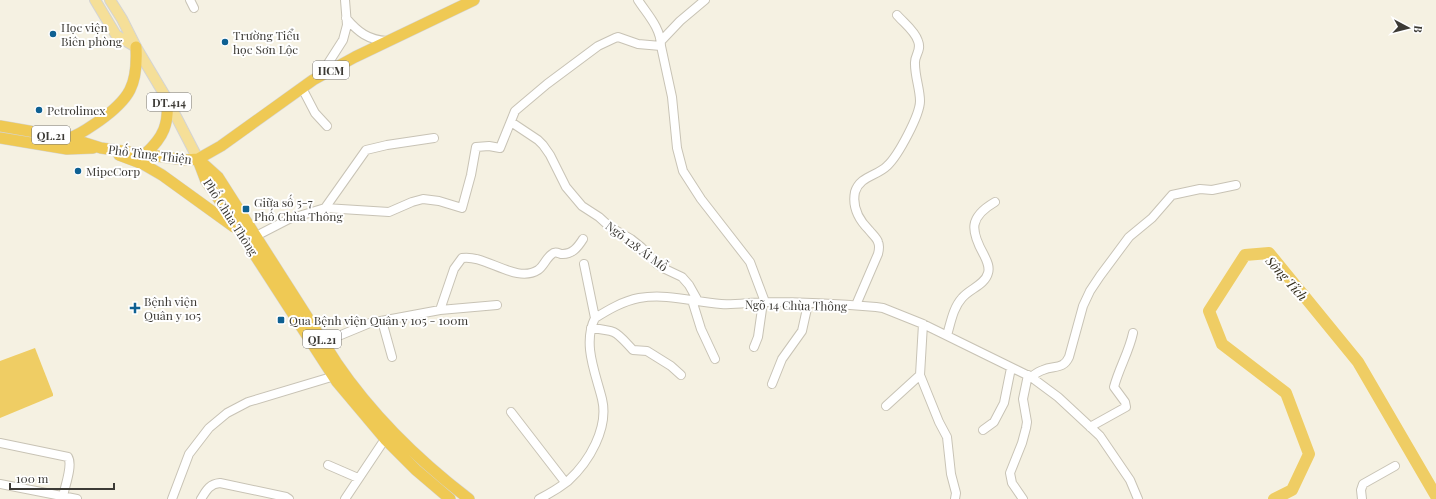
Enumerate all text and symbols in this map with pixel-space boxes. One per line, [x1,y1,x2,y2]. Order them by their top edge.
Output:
north arrow [1388,8,1428,48]
place label: Học viện Biên phòng [61,19,123,49]
text: B [1410,25,1426,34]
place label: Trường Tiểu học Sơn Lộc [233,27,299,57]
marker: Học viện Biên phòng [48,29,58,39]
marker: Trường Tiểu học Sơn Lộc [220,37,230,47]
road number: HCM [313,61,349,79]
road number: ĐT.414 [147,93,191,111]
place label: Petrolimex [47,102,106,118]
marker: Petrolimex [34,105,44,115]
road number: QL.21 [32,126,70,144]
street label: Phố Tùng Thiện [107,141,193,167]
place label: MipeCorp [86,163,140,179]
marker: MipeCorp [73,166,83,176]
street label: Phố Chùa Thông [200,175,262,259]
place label: Giữa số 5-7 Phố Chùa Thông [254,194,343,224]
marker: Giữa số 5-7 Phố Chùa Thông [241,204,251,214]
street label: Ngõ 128 Ái Mỗ [603,217,672,275]
water label: Sông Tích [1262,251,1312,304]
place label: Bệnh viện Quân y 105 [144,293,201,323]
street label: Ngõ 14 Chùa Thông [745,296,848,314]
marker: Bệnh viện Quân y 105 [129,302,141,314]
place label: Qua Bệnh viện Quân y 105 - 100m [289,312,468,328]
marker: Qua Bệnh viện Quân y 105 - 100m [276,315,286,325]
road number: QL.21 [303,330,341,348]
scale bar [10,465,114,491]
text: 100 m [16,470,49,486]

